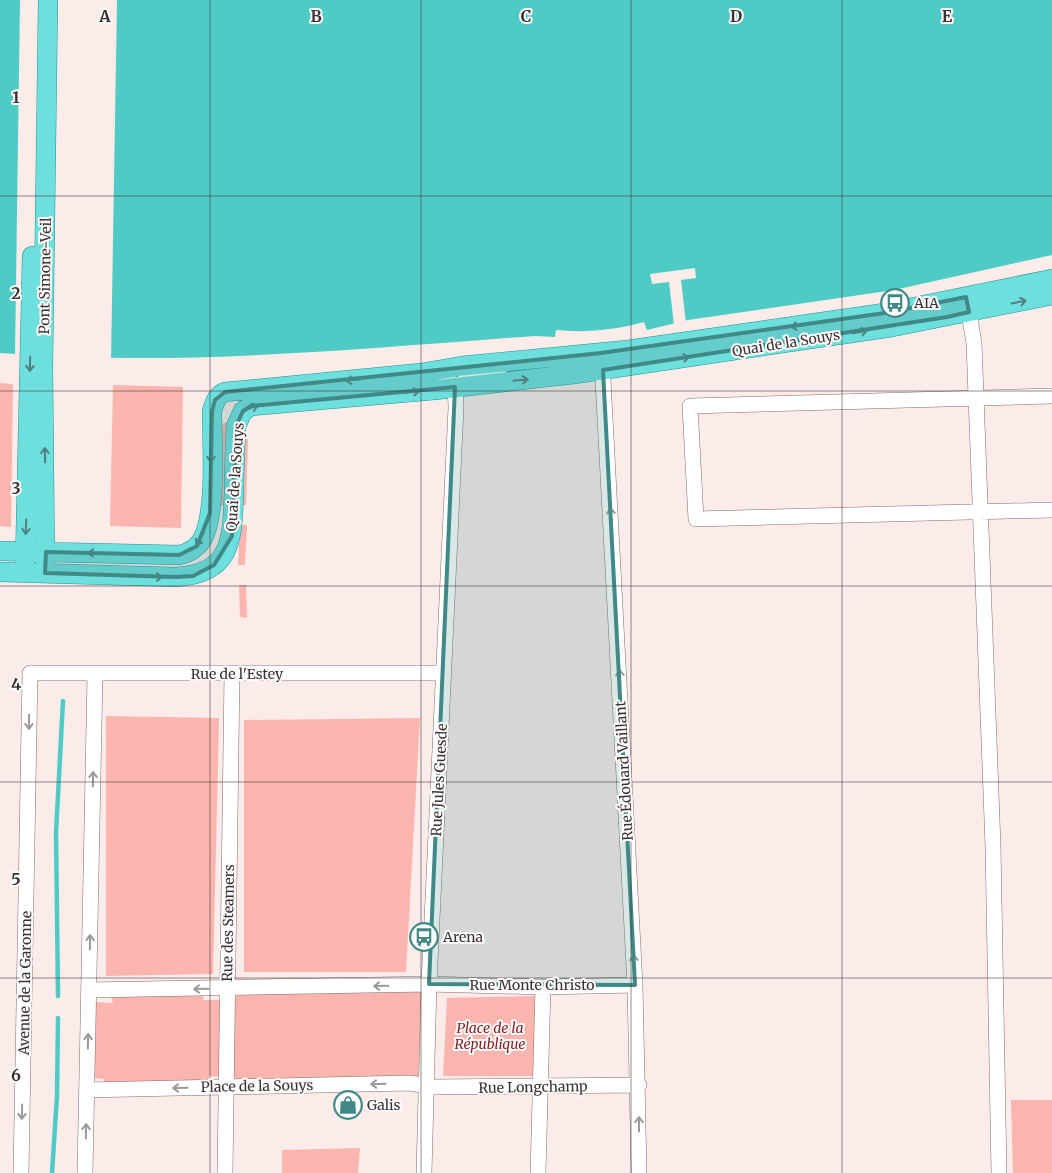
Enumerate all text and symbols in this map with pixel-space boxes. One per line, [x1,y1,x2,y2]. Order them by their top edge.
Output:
text: A [98,6,111,26]
text: B [310,6,322,26]
text: C [521,6,531,26]
text: D [730,6,742,26]
text: E [942,6,953,26]
text: 1 [12,87,20,107]
street label: Pont Simone-Veil [35,217,55,335]
text: 2 [11,283,21,303]
bus stop icon: AIA [880,288,910,318]
place label: AIA [913,294,939,312]
one-way arrow [1011,297,1027,306]
one-way arrow [790,321,806,331]
street label: Quai de la Souys [731,326,841,360]
one-way arrow [851,326,867,336]
one-way arrow [673,353,689,363]
one-way arrow [25,355,35,371]
one-way arrow [346,375,362,384]
one-way arrow [512,375,528,385]
one-way arrow [404,387,420,397]
one-way arrow [243,403,258,412]
street label: Quai de la Souys [222,422,248,532]
one-way arrow [40,447,50,463]
one-way arrow [207,447,216,463]
text: 3 [11,478,21,498]
one-way arrow [607,507,616,523]
one-way arrow [21,518,31,535]
one-way arrow [195,532,205,546]
one-way arrow [87,548,104,558]
one-way arrow [147,572,163,582]
street label: Rue de l'Estey [191,665,284,683]
one-way arrow [615,669,624,685]
text: 4 [11,674,21,694]
street label: Rue Édouard Vaillant [611,700,637,841]
one-way arrow [24,714,34,730]
street label: Rue Jules Guesde [427,723,451,837]
one-way arrow [88,771,98,788]
street label: Rue des Steamers [218,864,238,982]
text: 5 [11,869,21,889]
street label: Avenue de la Garonne [15,911,35,1056]
bus stop icon: Arena [409,922,439,952]
place label: Arena [442,928,483,946]
one-way arrow [85,934,95,950]
one-way arrow [630,954,639,970]
street label: Rue Monte Christo [469,976,595,994]
one-way arrow [373,981,389,991]
one-way arrow [193,984,210,994]
park label: Place de la République [454,1019,526,1053]
one-way arrow [83,1033,93,1050]
text: 6 [11,1065,21,1085]
street label: Place de la Souys [200,1076,314,1096]
street label: Rue Longchamp [478,1077,588,1097]
one-way arrow [370,1079,386,1089]
one-way arrow [172,1083,188,1093]
shop icon: Galis [333,1090,363,1120]
place label: Galis [367,1096,401,1114]
one-way arrow [17,1104,27,1120]
one-way arrow [634,1117,644,1133]
one-way arrow [81,1124,91,1140]

